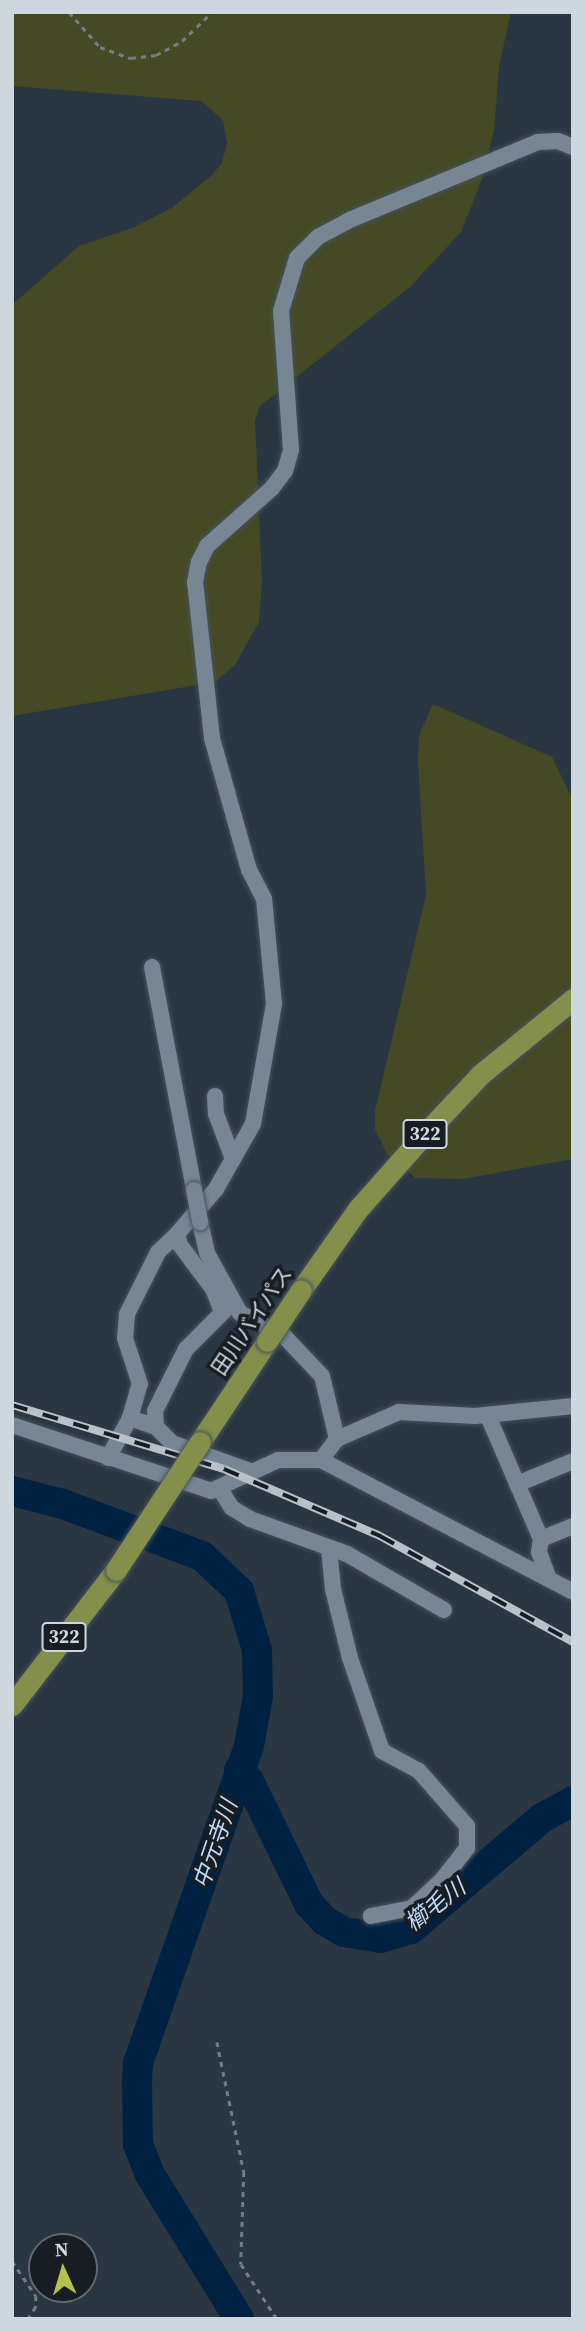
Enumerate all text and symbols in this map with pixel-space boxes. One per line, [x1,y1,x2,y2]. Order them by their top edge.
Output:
road number: 322 [402,1118,448,1150]
street label: 田川バイパス [206,1262,298,1380]
road number: 322 [41,1622,87,1652]
water label: 中元寺川 [187,1796,243,1892]
water label: 櫛毛川 [399,1873,471,1937]
north arrow [28,2233,98,2303]
text: N [54,2236,69,2262]

